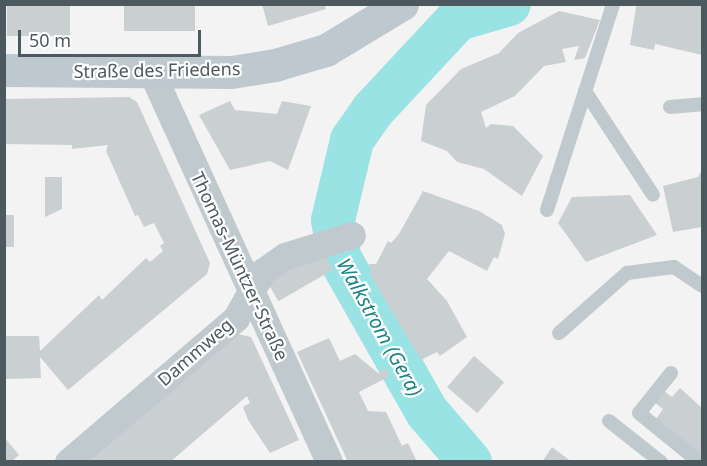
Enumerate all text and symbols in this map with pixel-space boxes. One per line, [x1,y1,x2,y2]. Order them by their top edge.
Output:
scale bar [21,18,204,56]
text: 50 m [29,28,71,52]
street label: Straße des Friedens [73,58,241,82]
street label: Thomas-Müntzer-Straße [187,168,293,364]
water label: Walkstrom (Gera) [332,254,428,400]
street label: Dammweg [153,314,237,390]

